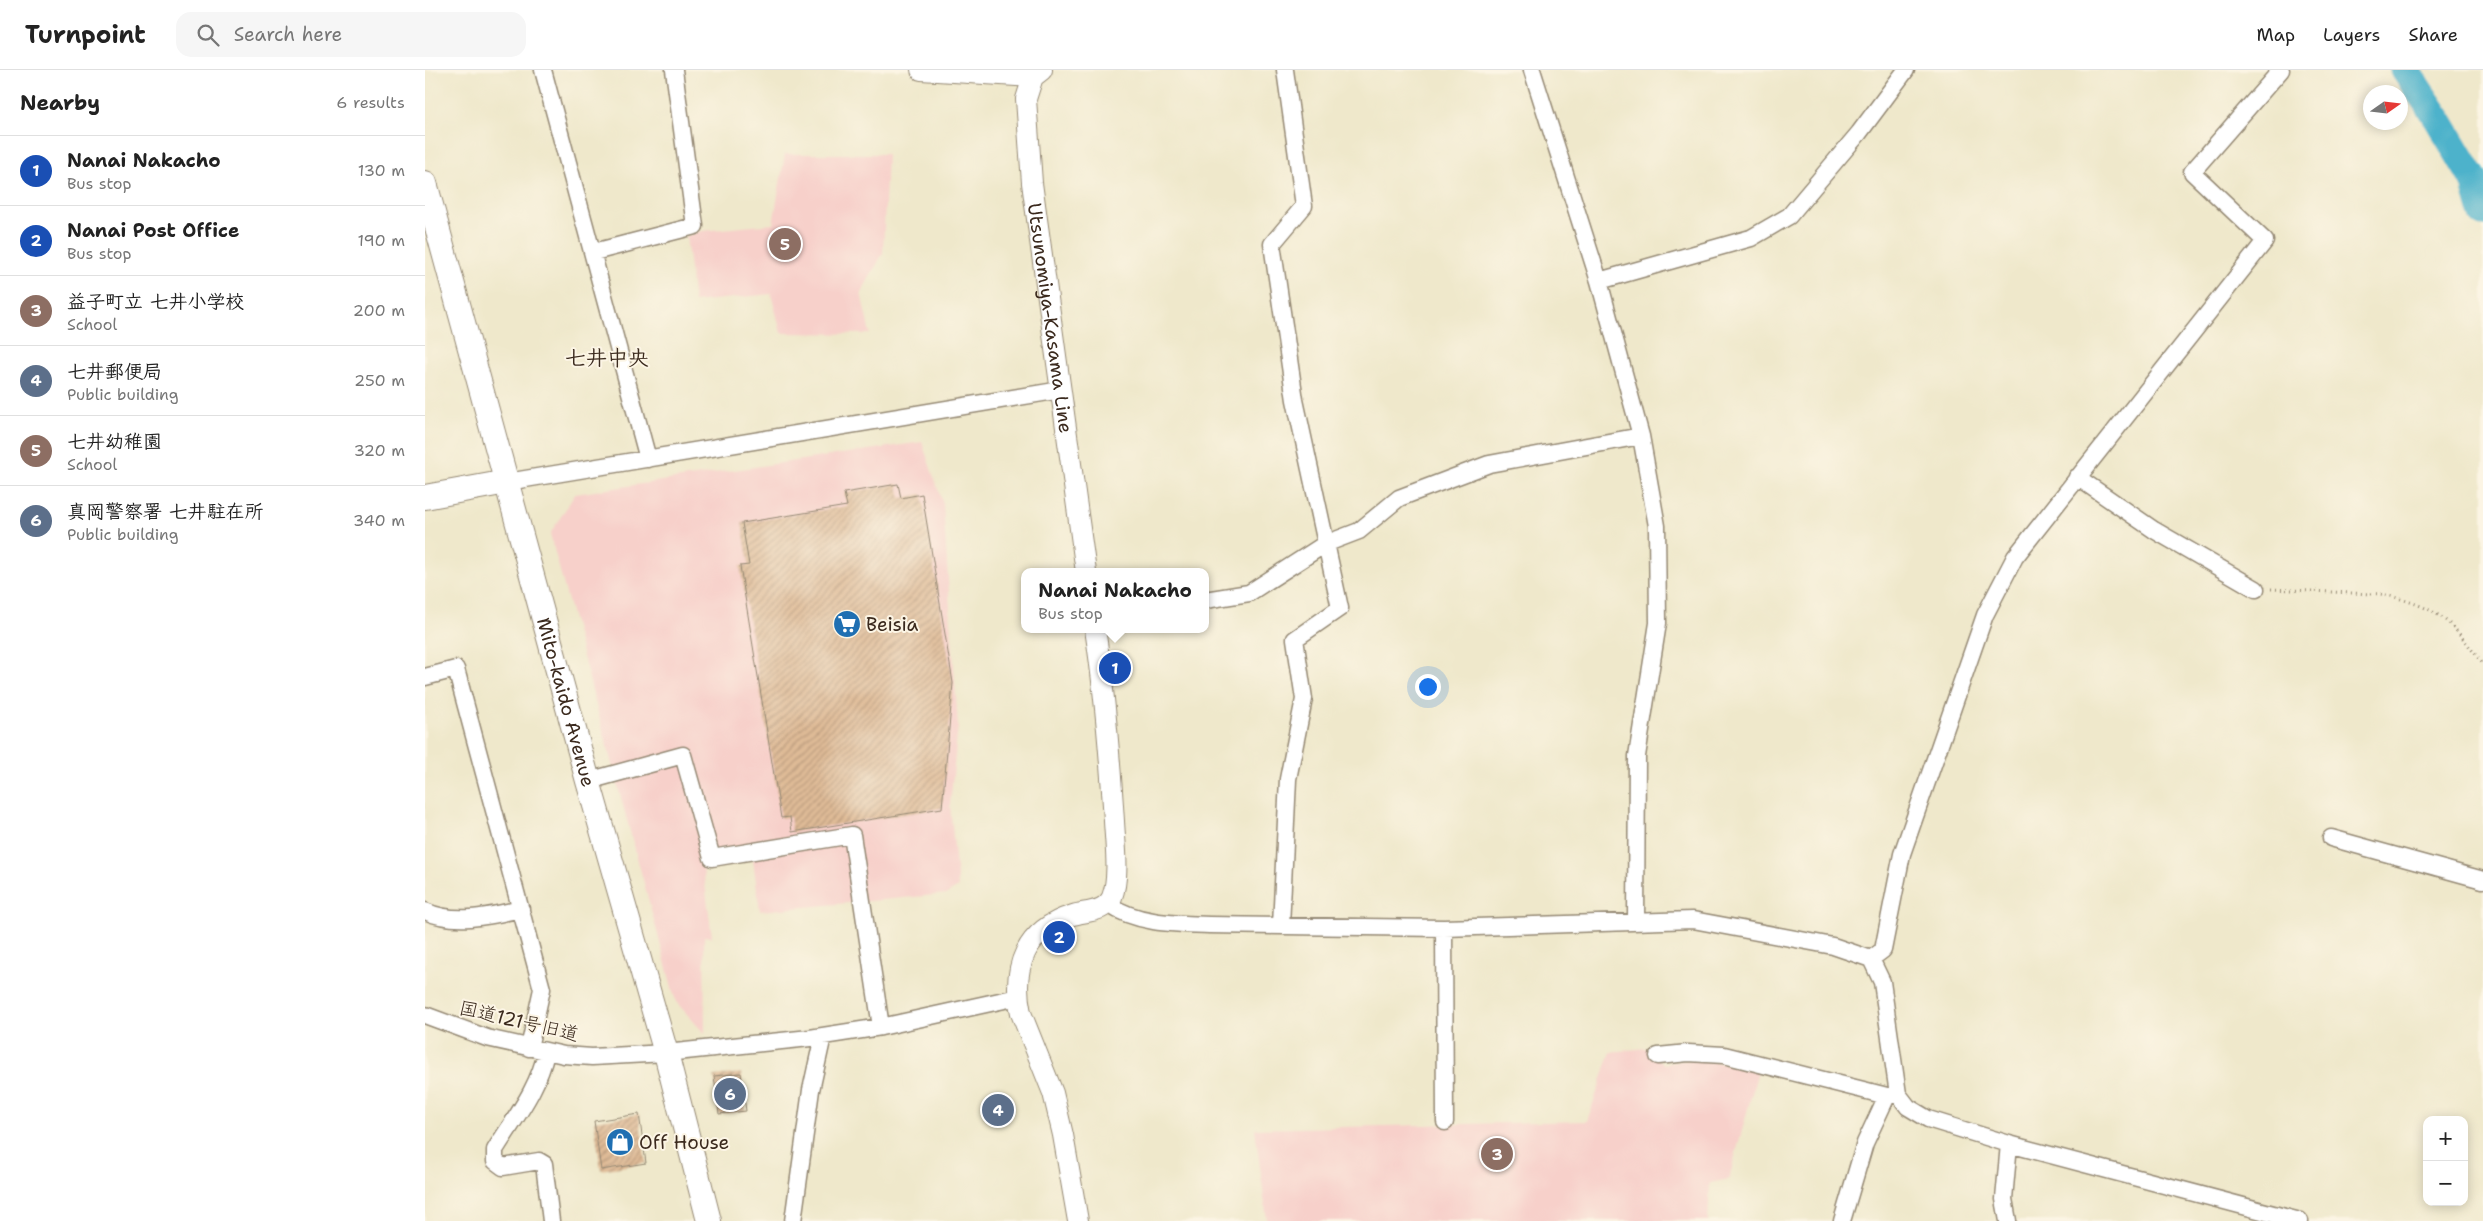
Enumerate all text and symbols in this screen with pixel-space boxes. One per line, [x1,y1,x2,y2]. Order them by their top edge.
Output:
search box [176,12,526,57]
text: Turnpoint [25,19,146,51]
icon: search [194,21,222,49]
text: Search here [234,22,342,47]
text: Map [2257,23,2295,47]
text: Layers [2323,23,2380,47]
text: Share [2408,23,2458,47]
north arrow [2363,85,2408,130]
text: Nearby [20,89,100,117]
text: 6 results [336,92,405,113]
text: Nanai Nakacho [67,148,221,173]
text: 1 [32,160,40,181]
text: 130 m [358,160,405,181]
text: Bus stop [67,173,132,194]
street label: Utsunomiya-Kasama Line [1022,201,1079,435]
text: Nanai Post Office [67,218,239,243]
pin: 5 [769,225,801,263]
text: 2 [30,230,42,251]
text: 190 m [358,230,405,251]
text: Bus stop [67,243,132,264]
text: 益子町立 七井小学校 [67,289,245,314]
text: 3 [30,300,42,321]
text: 200 m [353,300,405,321]
text: School [67,314,117,335]
district label: 七井中央 [565,344,649,372]
text: 七井郵便局 [67,359,162,384]
text: 4 [30,370,42,391]
text: 250 m [354,370,405,391]
text: Public building [67,384,179,405]
text: 七井幼稚園 [67,429,162,454]
text: 5 [31,440,41,461]
text: 320 m [354,440,405,461]
text: School [67,454,117,475]
text: 真岡警察署 七井駐在所 [67,499,264,524]
text: 6 [30,510,42,531]
text: 340 m [353,510,405,531]
text: Public building [67,524,179,545]
popup [1021,568,1209,633]
text: Nanai Nakacho [1038,578,1192,603]
text: Bus stop [1038,603,1103,624]
supermarket icon: Beisia [832,609,862,639]
place label: Beisia [866,612,919,637]
street label: Mito-kaido Avenue [531,615,602,790]
pin: 1 [1099,649,1131,687]
your location [1415,674,1441,700]
pin: 2 [1043,918,1075,956]
street label: 国道121号旧道 [457,995,581,1047]
pin: 6 [714,1075,746,1113]
pin: 4 [982,1091,1014,1129]
map controls [2423,1116,2468,1206]
button: + [2423,1116,2468,1161]
shop icon: Off House [605,1127,635,1157]
place label: Off House [639,1130,729,1155]
pin: 3 [1481,1135,1513,1173]
button: − [2423,1161,2468,1206]

